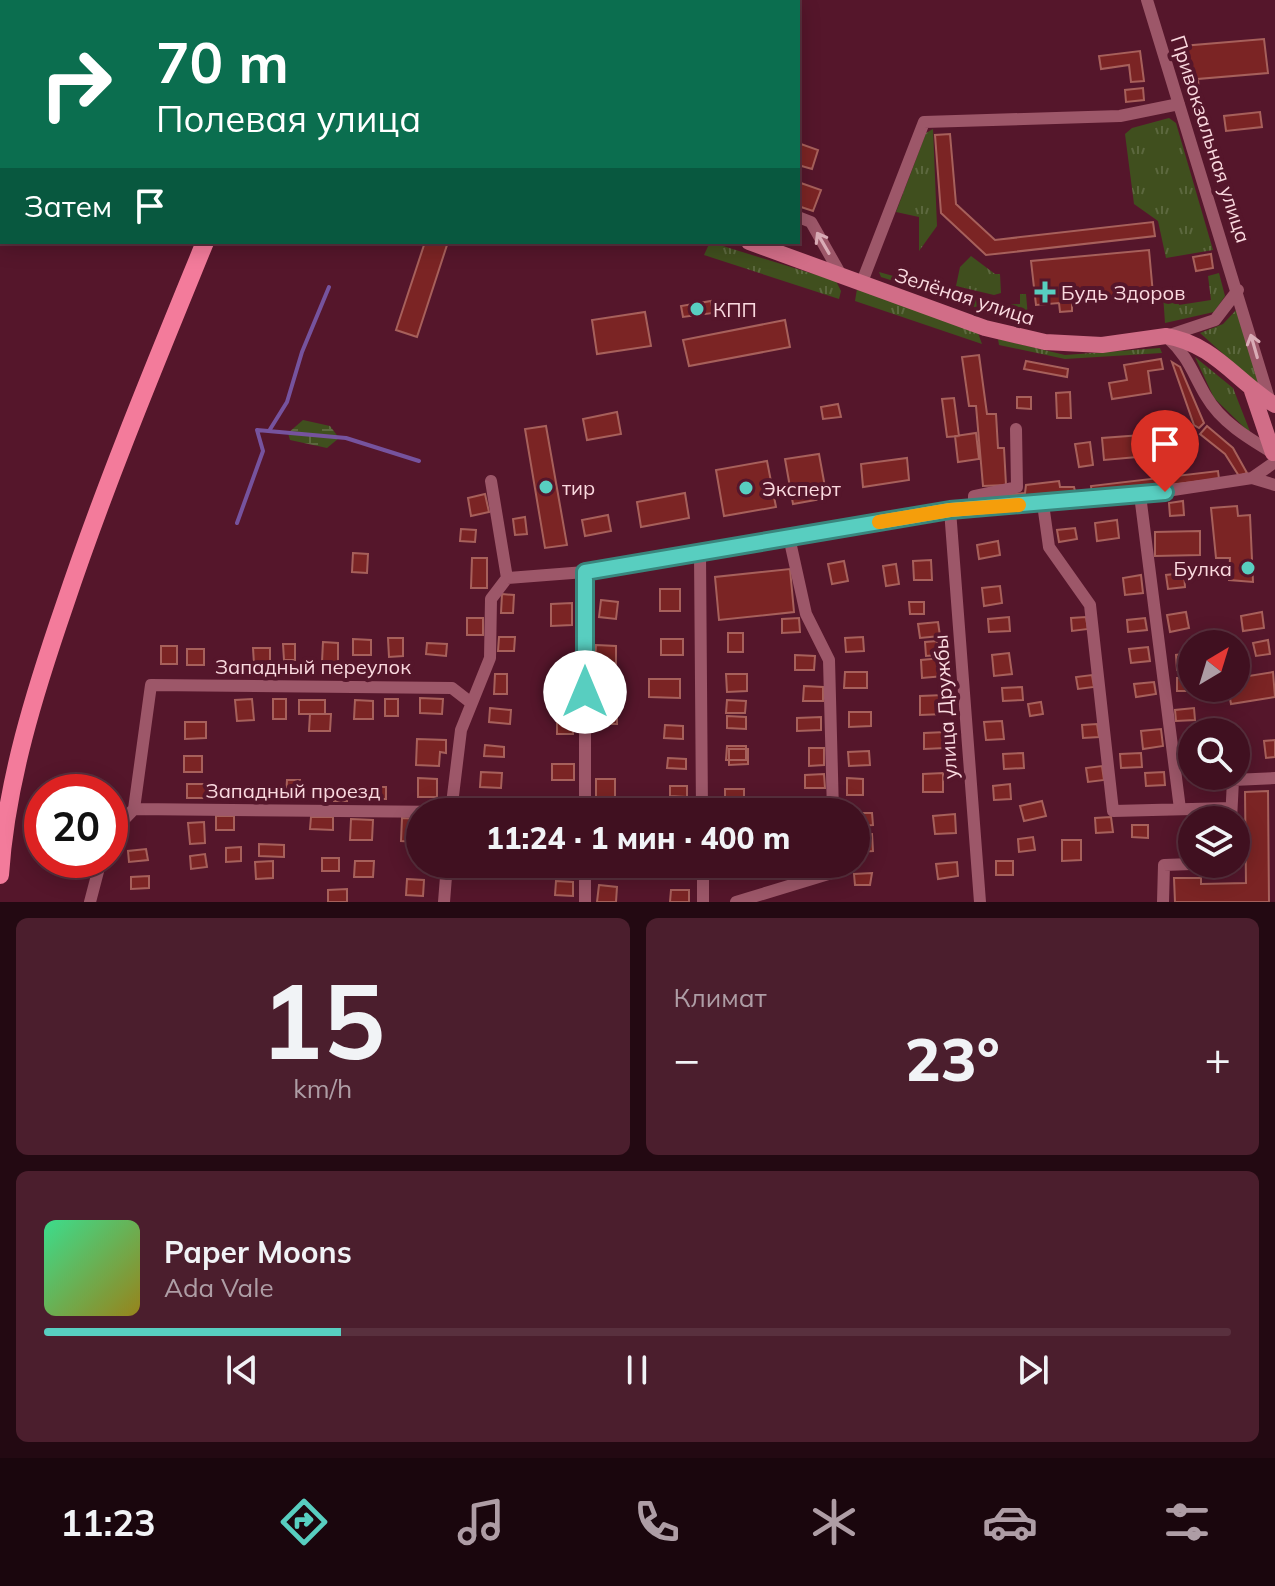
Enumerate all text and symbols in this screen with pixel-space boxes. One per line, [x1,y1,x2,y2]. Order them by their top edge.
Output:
text: 70 m [156,27,289,97]
icon: right [24,32,128,136]
street label: Привокзальная улица [1166,32,1256,246]
text: Полевая улица [156,96,421,141]
icon: arrive [128,184,172,228]
text: Затем [24,187,112,225]
one-way arrow [815,231,830,255]
street label: Зелёная улица [892,262,1038,330]
place label: Будь Здоров [1061,280,1185,305]
marker: Будь Здоров [1036,283,1054,301]
place label: КПП [713,297,757,322]
marker: КПП [688,300,706,318]
one-way arrow [1246,333,1261,359]
pin [1131,410,1199,492]
icon: arrive [1143,422,1187,466]
place label: тир [562,475,595,500]
place label: Эксперт [762,476,842,501]
marker: тир [537,478,555,496]
marker: Эксперт [737,479,755,497]
place label: Булка [1174,556,1232,581]
marker: Булка [1239,559,1257,577]
north arrow [1178,630,1250,702]
map controls [1178,630,1250,878]
street label: улица Дружбы [927,634,963,780]
position arrow [543,650,627,734]
street label: Западный переулок [215,654,411,679]
button: search [1178,718,1250,790]
speed limit sign: 20 [24,774,128,878]
street label: Западный проезд [206,778,380,803]
button: layers [1178,806,1250,878]
text: 11:24 · 1 мин · 400 m [486,819,790,857]
text: 15 [260,954,385,1085]
text: Климат [674,981,767,1014]
text: 23° [905,1021,1000,1096]
text: − [674,1031,700,1086]
text: + [1205,1031,1231,1086]
text: km/h [293,1072,352,1105]
text: Paper Moons [164,1233,352,1271]
text: Ada Vale [164,1271,274,1304]
icon: previous [220,1348,264,1392]
icon: pause [615,1348,659,1392]
icon: next [1011,1348,1055,1392]
icon: directions [276,1494,332,1550]
icon: music [453,1494,509,1550]
icon: phone [629,1494,685,1550]
icon: climate [806,1494,862,1550]
icon: car [982,1494,1038,1550]
icon: filters [1159,1494,1215,1550]
text: 11:23 [60,1500,156,1545]

